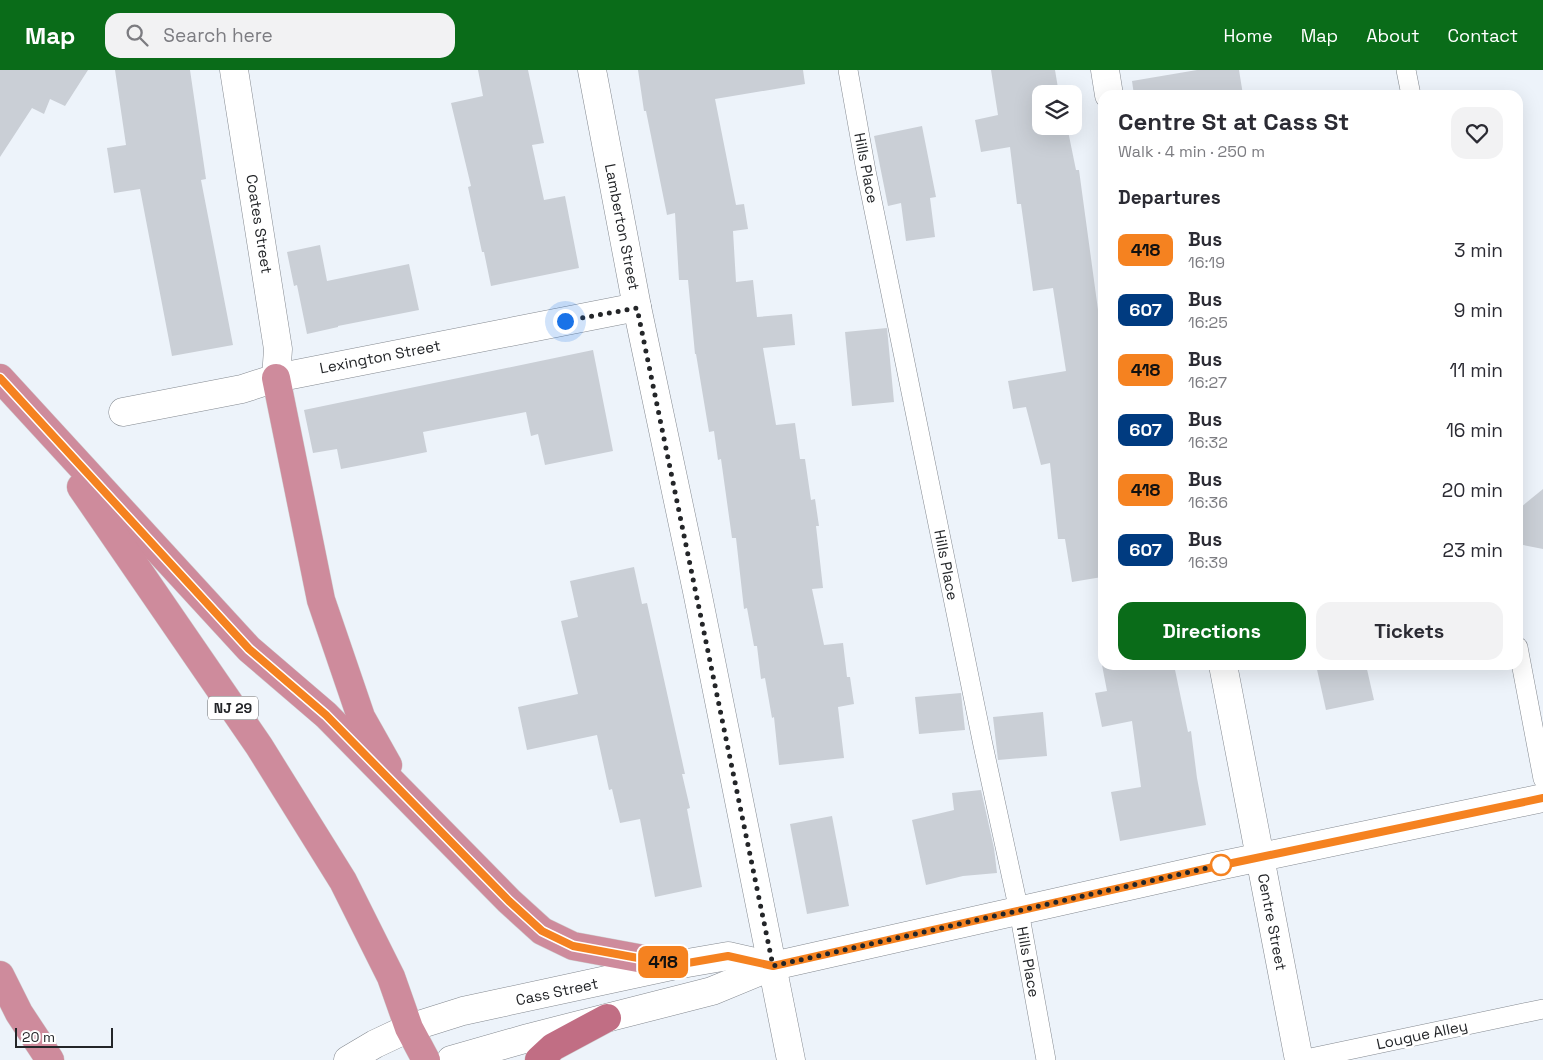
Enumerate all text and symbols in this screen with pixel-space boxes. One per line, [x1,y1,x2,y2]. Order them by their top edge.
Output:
search box [105,13,455,58]
text: Map [25,20,75,51]
icon: search [123,21,151,49]
text: Search here [163,23,273,48]
text: Home [1224,24,1273,47]
text: Map [1301,24,1338,47]
text: About [1366,24,1420,47]
text: Contact [1448,24,1518,47]
map controls [1032,85,1082,135]
button: layers [1032,85,1082,135]
text: Centre St at Cass St [1118,106,1349,137]
button: heart [1451,107,1503,159]
street label: Hills Place [850,131,883,205]
text: Walk · 4 min · 250 m [1118,141,1265,162]
street label: Lamberton Street [601,162,644,292]
street label: Coates Street [242,173,277,275]
text: Departures [1118,185,1221,210]
text: Bus [1188,227,1222,252]
text: 418 [1131,238,1160,261]
text: 3 min [1454,238,1503,263]
text: 16:19 [1188,252,1225,273]
text: Bus [1188,287,1222,312]
text: 607 [1129,298,1162,321]
text: 9 min [1454,298,1503,323]
your location [553,309,578,334]
text: 16:25 [1188,312,1228,333]
street label: Lexington Street [318,335,442,378]
text: Bus [1188,347,1222,372]
text: 418 [1131,358,1160,381]
text: 11 min [1450,358,1503,383]
text: 16:27 [1188,372,1227,393]
text: Bus [1188,407,1222,432]
text: 607 [1129,418,1162,441]
text: 16 min [1446,418,1503,443]
text: 16:32 [1188,432,1228,453]
text: Bus [1188,467,1222,492]
text: 418 [1131,478,1160,501]
text: 20 min [1442,478,1503,503]
text: 16:36 [1188,492,1228,513]
text: Bus [1188,527,1222,552]
street label: Hills Place [930,528,963,602]
text: 607 [1129,538,1162,561]
text: 23 min [1443,538,1503,563]
text: 16:39 [1188,552,1228,573]
button: Directions [1118,602,1306,660]
button: Tickets [1316,602,1503,660]
road number: NJ 29 [208,696,258,720]
unlabelled marker [1210,854,1232,876]
street label: Centre Street [1254,872,1291,972]
street label: Hills Place [1013,925,1044,999]
line badge: 418 [634,946,692,978]
text: 418 [648,950,678,973]
street label: Cass Street [514,973,600,1010]
street label: Lougue Alley [1375,1016,1469,1053]
scale bar [15,1025,112,1048]
text: 20 m [22,1028,55,1046]

